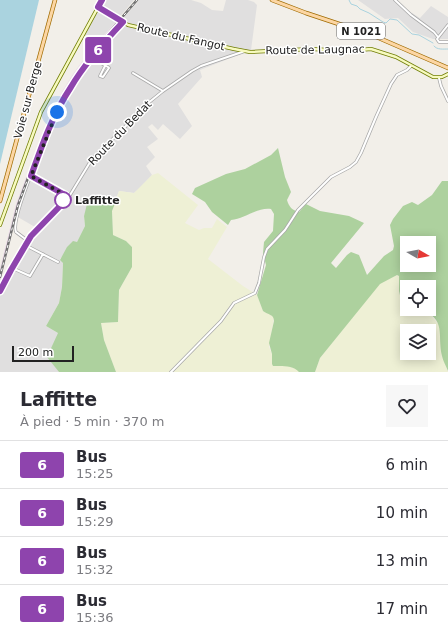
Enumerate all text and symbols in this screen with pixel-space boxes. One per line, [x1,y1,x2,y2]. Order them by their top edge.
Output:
street label: Route du Fangot [136,21,227,54]
road number: N 1021 [337,23,385,39]
line badge: 6 [85,37,111,63]
text: 6 [93,42,103,58]
street label: Route de Laugnac [265,43,365,57]
street label: Voie sur Berge [11,60,45,140]
street label: Route du Bedat [86,97,155,168]
your location [47,102,67,122]
marker: Laffitte [54,191,72,209]
place label: Laffitte [75,194,120,207]
north arrow [400,236,436,272]
map controls [400,236,436,360]
button: locate [400,280,436,316]
button: layers [400,324,436,360]
scale bar [12,344,74,363]
text: 200 m [18,346,53,359]
button: heart [386,385,428,427]
text: Laffitte [20,388,97,410]
text: À pied · 5 min · 370 m [20,414,164,429]
text: Bus [76,448,107,466]
text: 6 min [385,456,428,474]
text: 6 [37,457,47,473]
text: 15:25 [76,466,113,481]
text: Bus [76,496,107,514]
text: 10 min [376,504,428,522]
text: 6 [37,505,47,521]
text: 15:29 [76,514,113,529]
text: Bus [76,544,107,562]
text: 13 min [376,552,428,570]
text: 6 [37,553,47,569]
text: 15:32 [76,562,113,577]
text: Bus [76,592,107,610]
text: 17 min [376,600,428,618]
text: 6 [37,601,47,617]
text: 15:36 [76,610,113,625]

